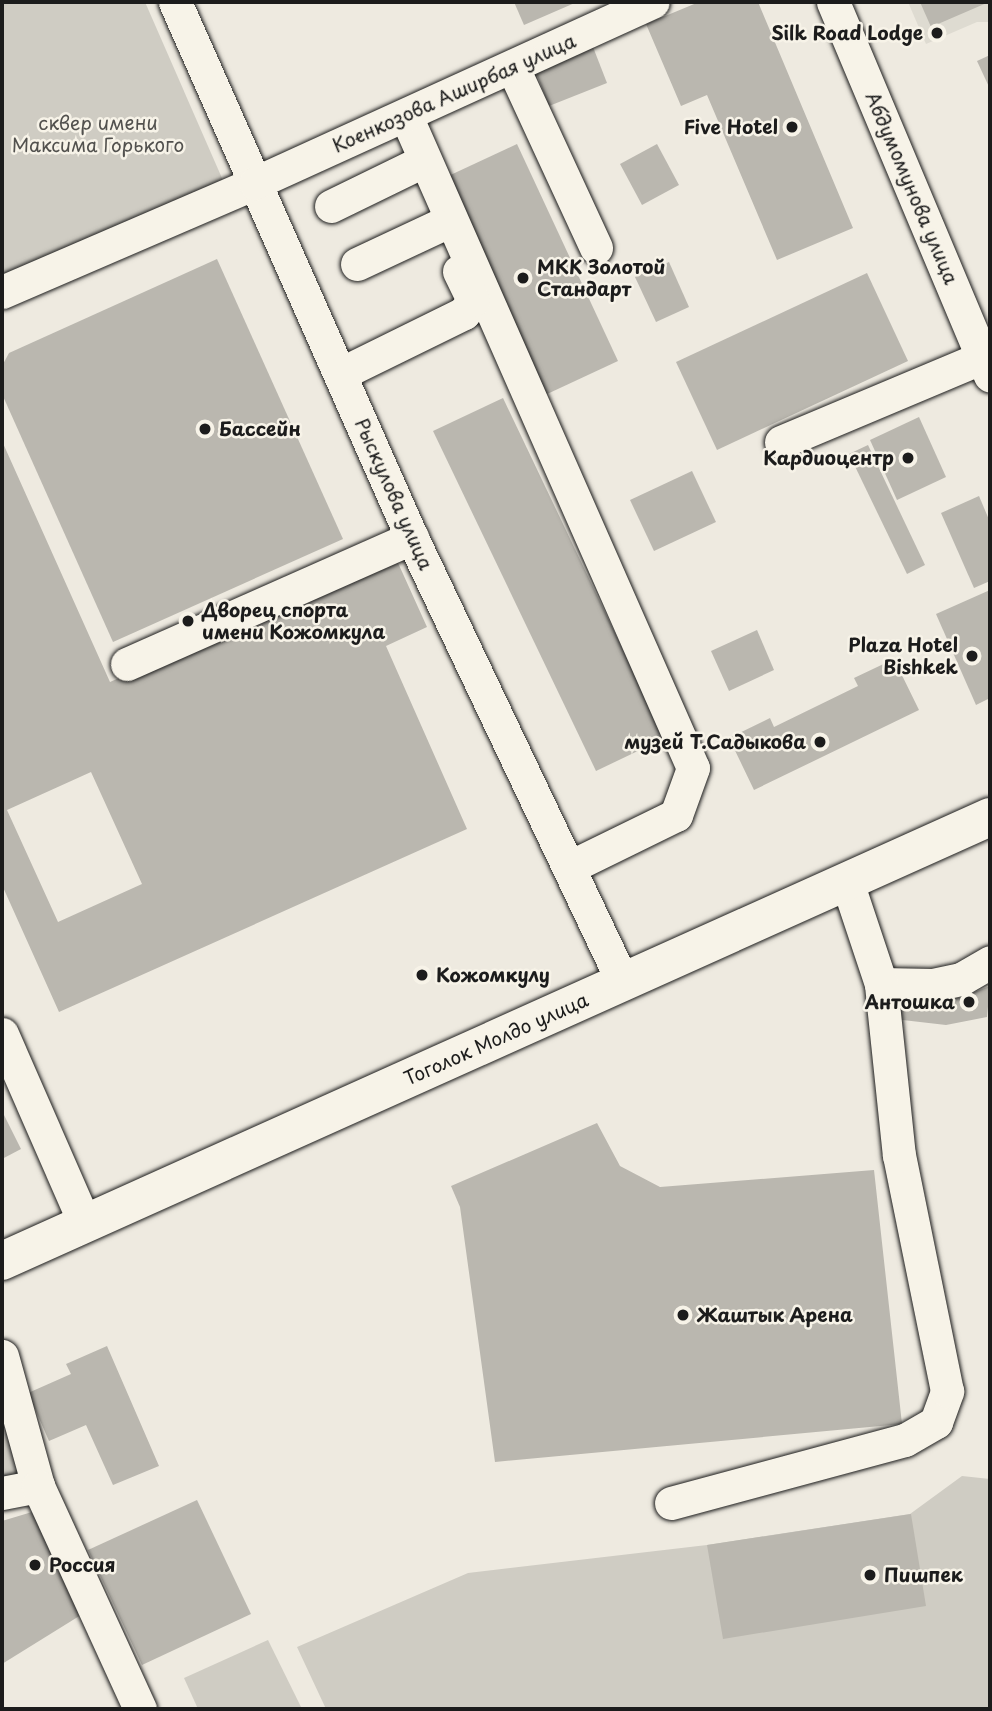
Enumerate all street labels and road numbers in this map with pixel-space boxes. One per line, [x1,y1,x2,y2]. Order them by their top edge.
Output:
street label: Коенкозова Аширбая улица [328,29,580,157]
street label: Абдумомунова улица [861,88,963,288]
street label: Рыскулова улица [350,414,438,574]
street label: Тоголок Молдо улица [400,988,592,1090]

